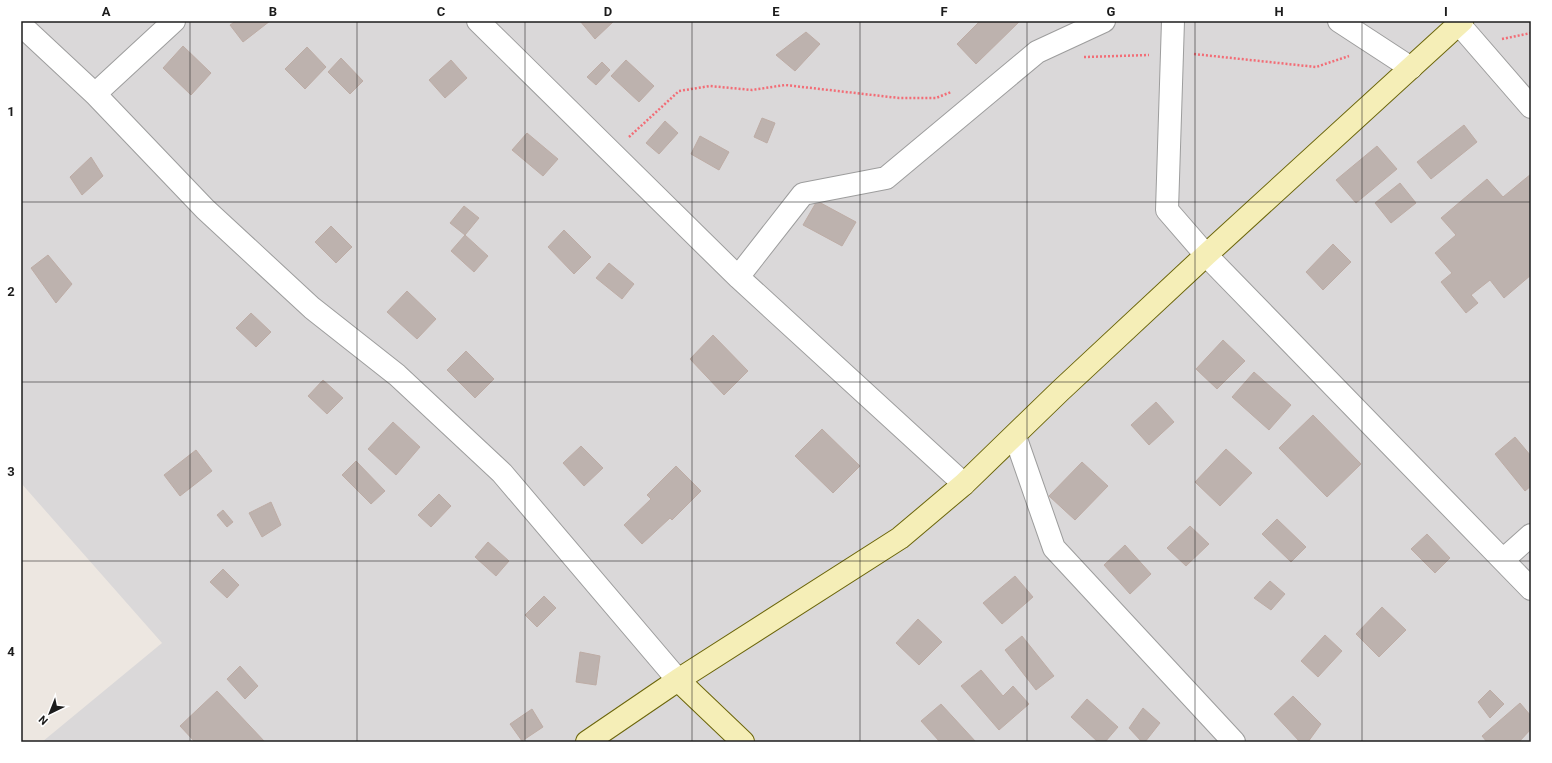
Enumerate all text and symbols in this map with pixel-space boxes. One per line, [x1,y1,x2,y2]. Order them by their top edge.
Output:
text: A [102,4,111,19]
text: B [269,4,277,19]
text: C [437,4,446,19]
text: D [604,4,612,19]
text: E [772,4,780,19]
text: F [940,4,948,19]
text: G [1107,4,1116,19]
text: H [1274,4,1284,19]
text: I [1444,4,1448,19]
text: 1 [7,104,15,119]
text: 2 [7,284,15,299]
text: 3 [7,464,15,479]
text: 4 [7,644,15,659]
north arrow [30,693,70,733]
text: N [36,712,51,727]

